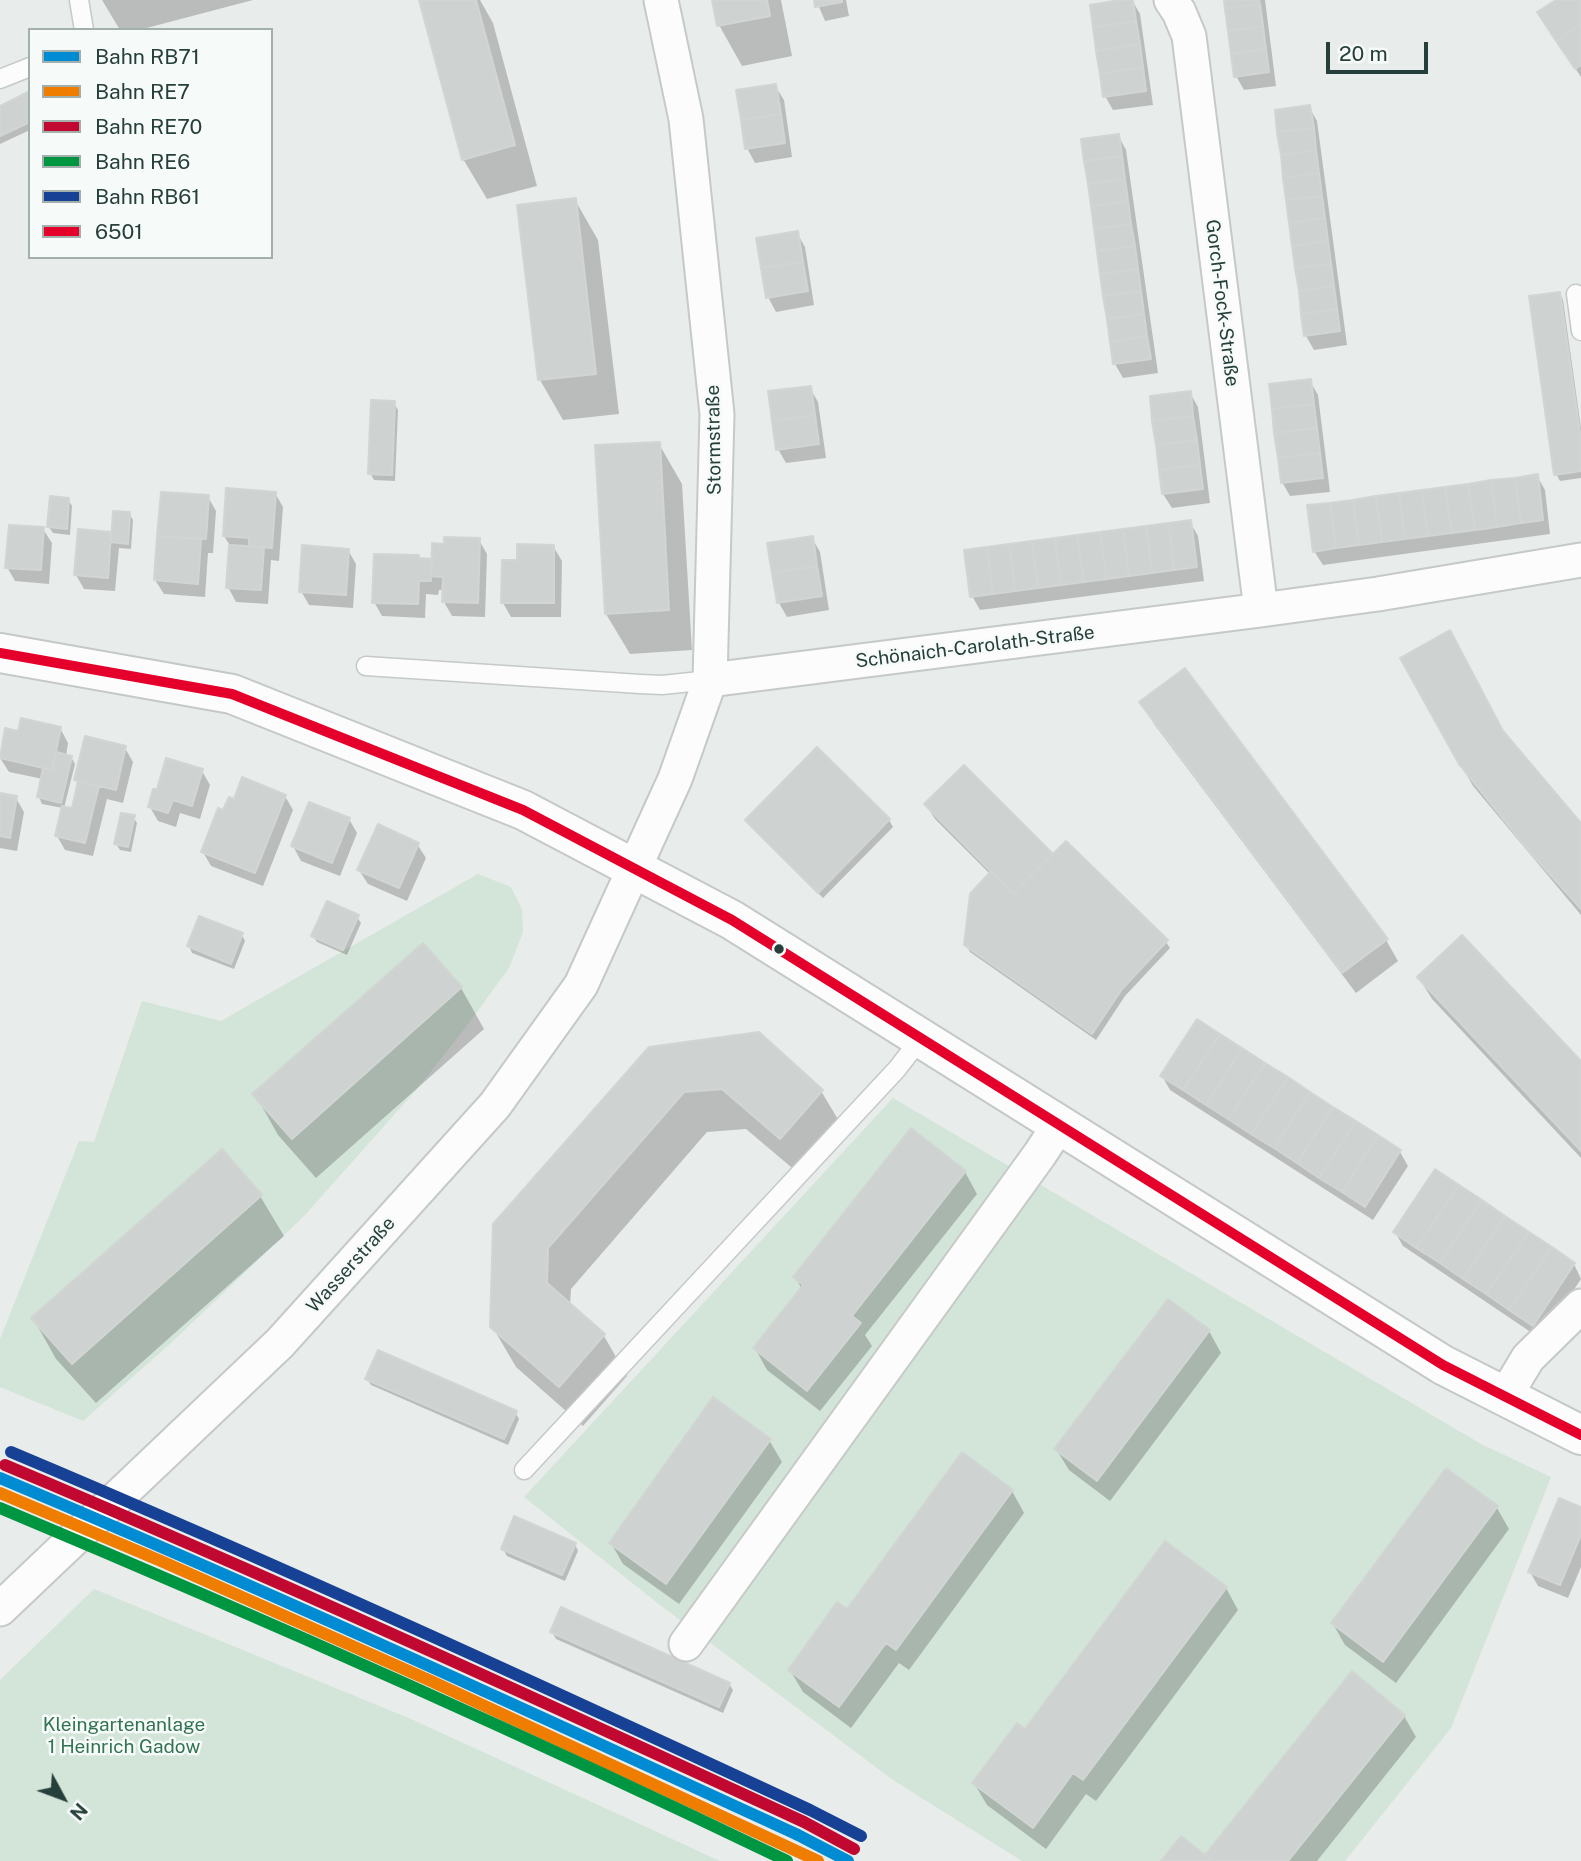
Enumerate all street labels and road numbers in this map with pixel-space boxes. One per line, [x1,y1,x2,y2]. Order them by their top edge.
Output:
street label: Gorch-Fock-Straße [1200,218,1244,388]
street label: Stormstraße [702,385,726,495]
street label: Schönaich-Carolath-Straße [854,621,1096,673]
street label: Wasserstraße [302,1212,400,1318]

